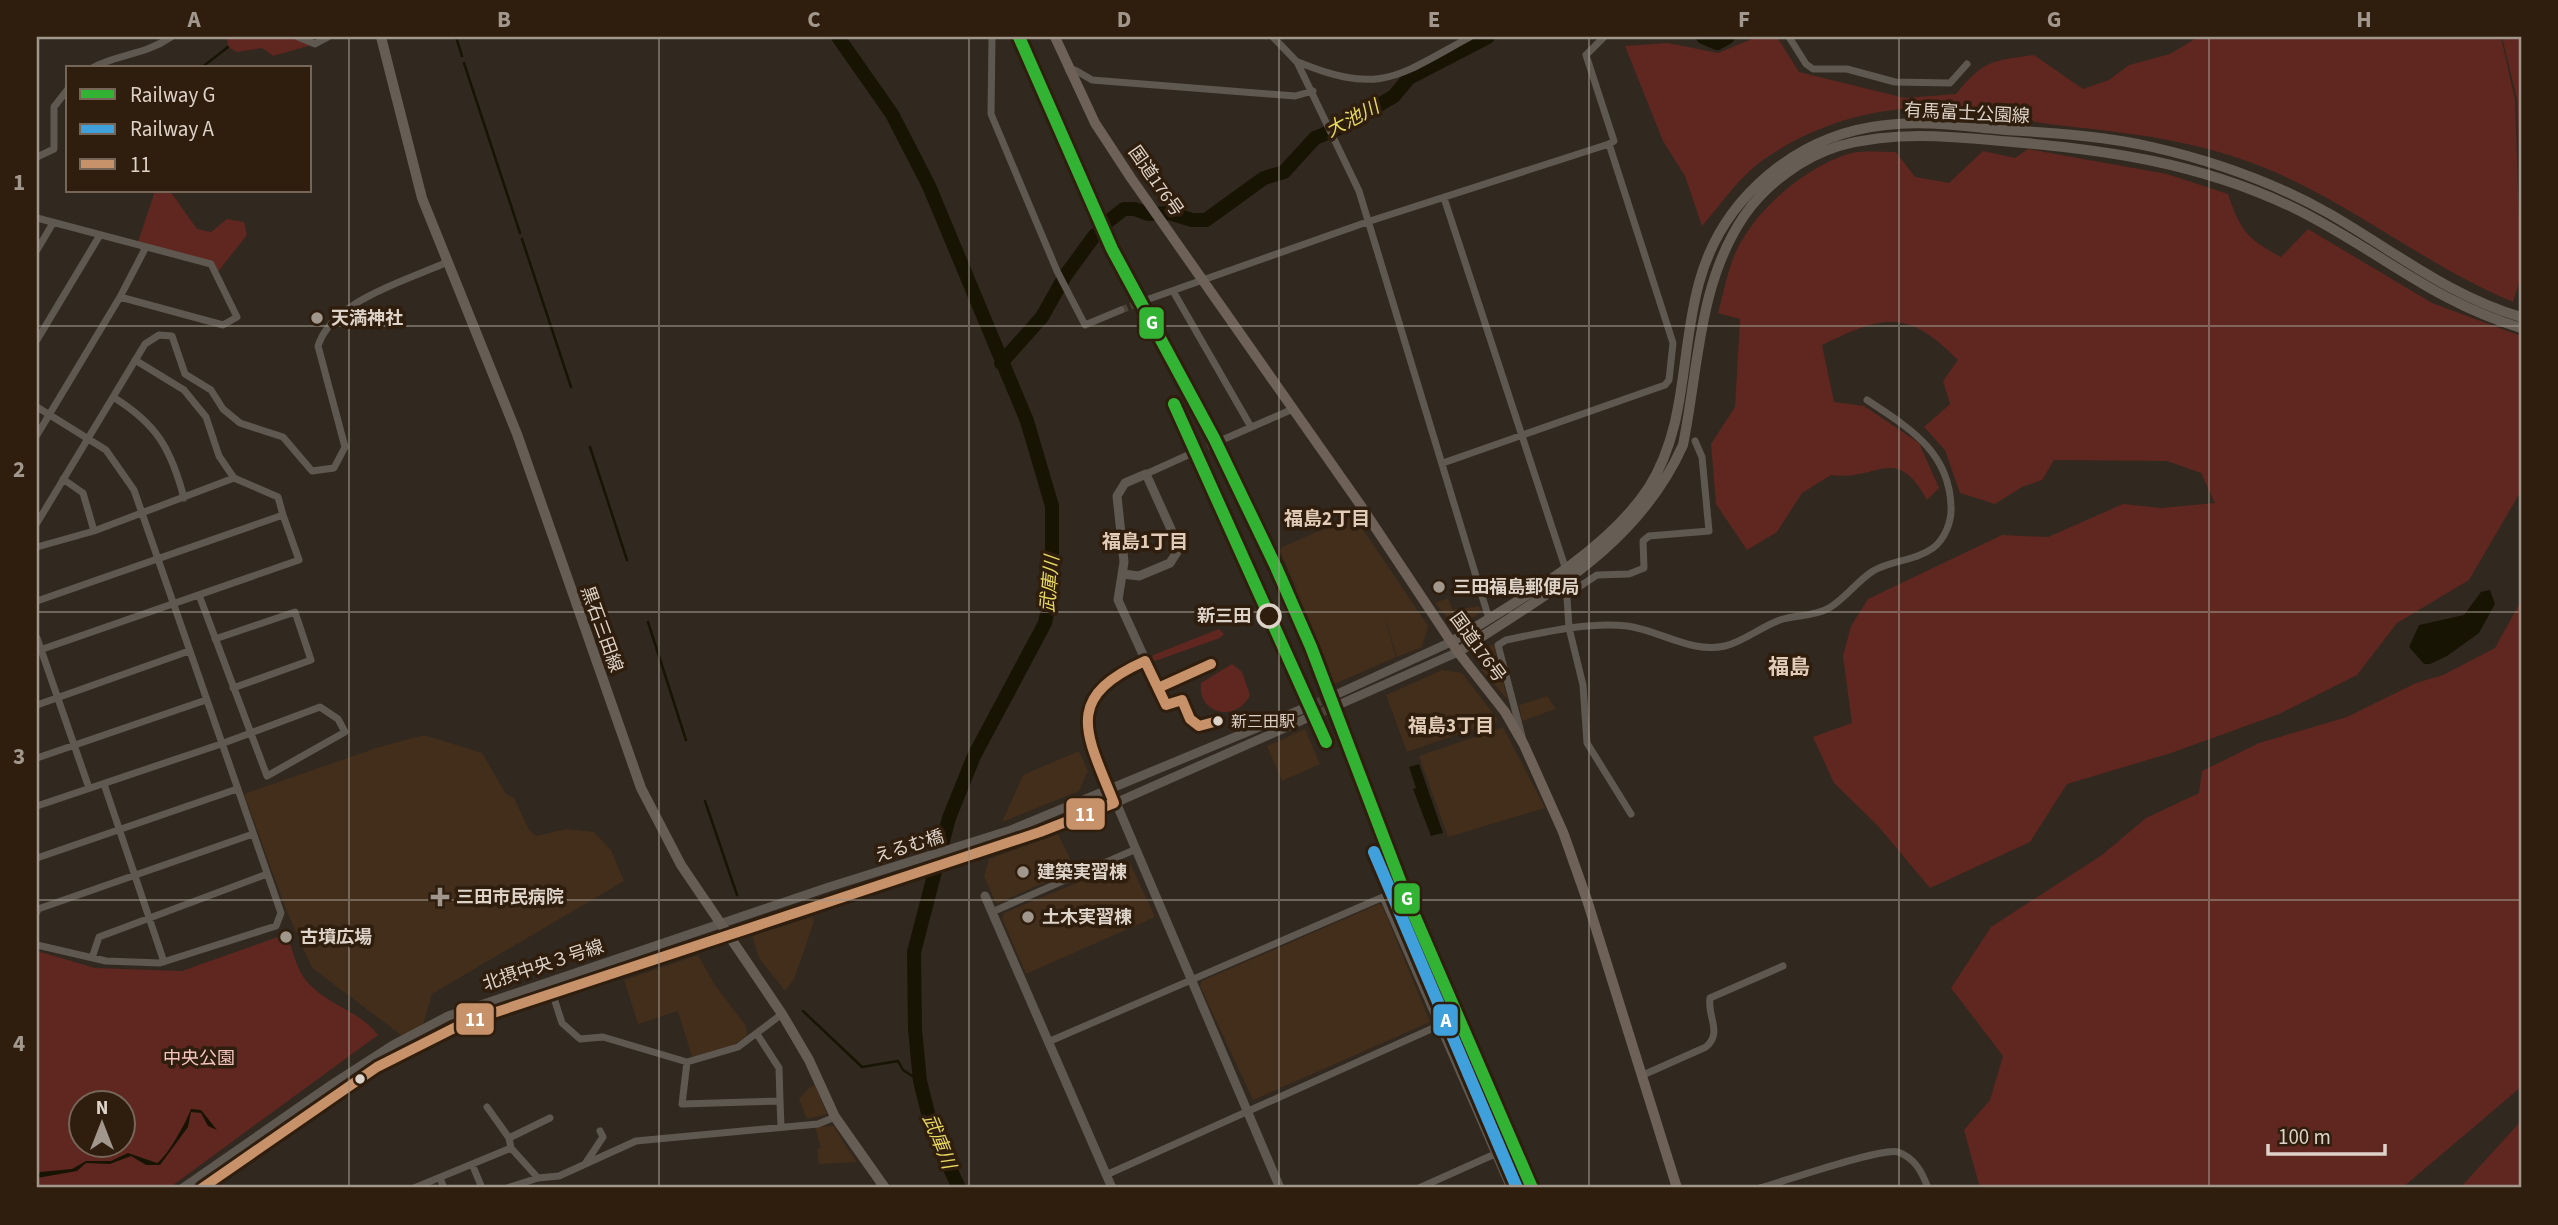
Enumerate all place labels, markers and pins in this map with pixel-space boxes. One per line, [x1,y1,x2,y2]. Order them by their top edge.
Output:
place label: 天満神社 [331,306,403,331]
marker: 天満神社 [309,310,325,326]
place label: 三田福島郵便局 [1453,575,1579,600]
marker: 三田福島郵便局 [1431,579,1447,595]
place label: 新三田 [1197,604,1251,629]
marker: 新三田 [1257,604,1281,628]
place label: 新三田駅 [1231,711,1295,733]
marker: 新三田駅 [1211,714,1225,728]
place label: 建築実習棟 [1037,860,1127,885]
marker: 建築実習棟 [1015,864,1031,880]
place label: 三田市民病院 [456,885,564,910]
marker: 三田市民病院 [430,887,450,907]
place label: 土木実習棟 [1042,905,1132,930]
marker: 土木実習棟 [1020,909,1036,925]
place label: 古墳広場 [300,925,372,950]
marker: 古墳広場 [278,929,294,945]
unlabelled marker [353,1072,367,1086]

